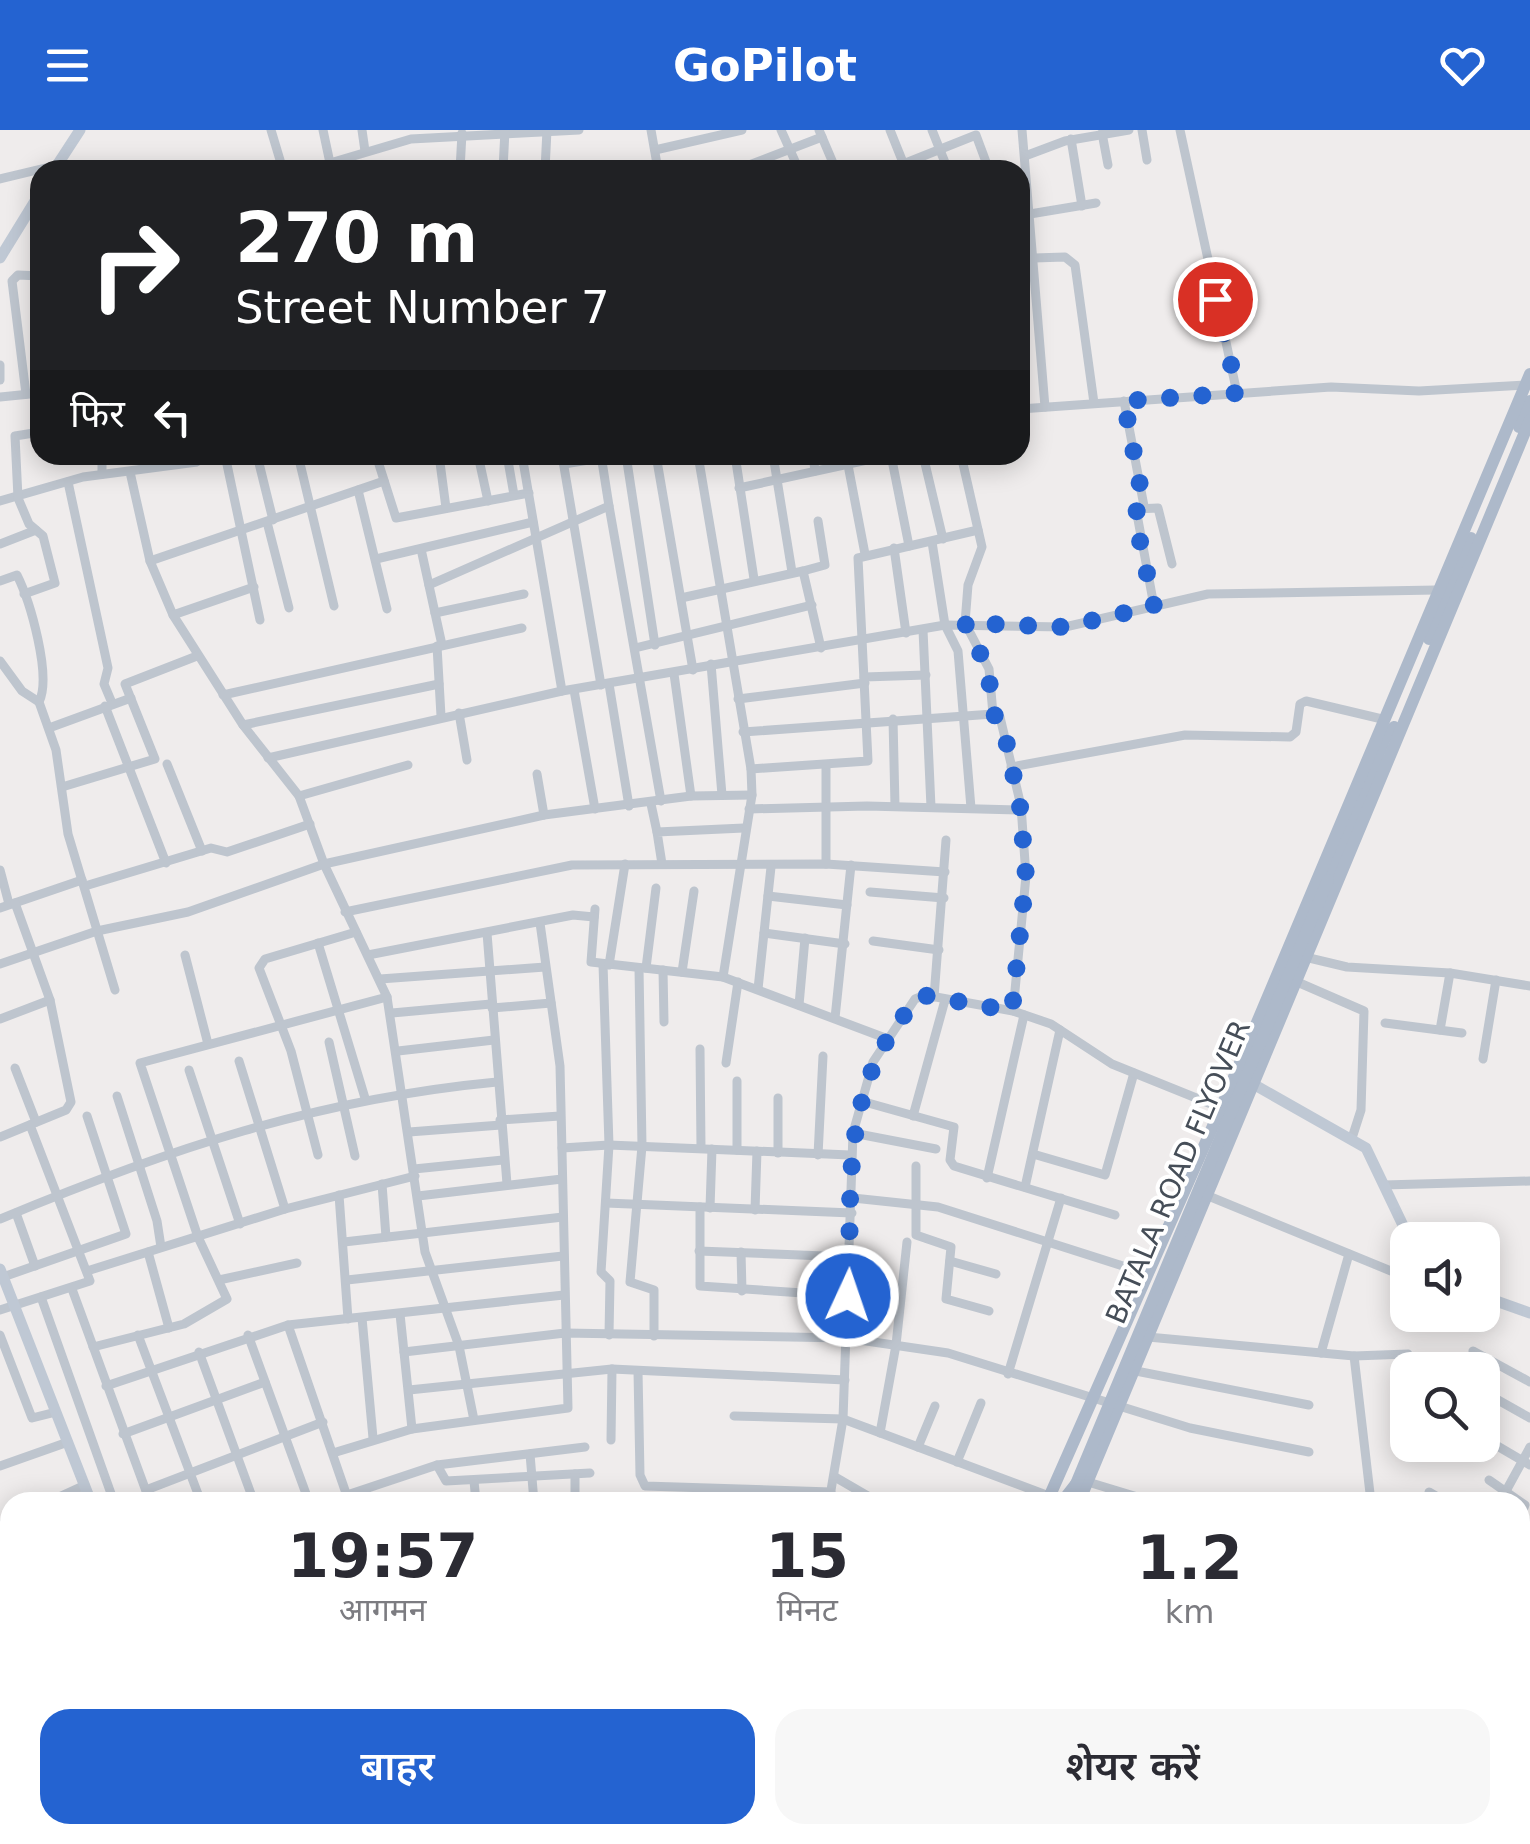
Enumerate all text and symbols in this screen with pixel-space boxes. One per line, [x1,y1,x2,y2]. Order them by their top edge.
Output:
icon: menu [40,38,95,93]
icon: heart [1435,38,1490,93]
text: GoPilot [673,39,857,92]
text: 270 m [235,197,478,279]
icon: right [70,200,200,330]
pin [1173,257,1258,342]
icon: arrive [1188,272,1243,327]
text: Street Number 7 [235,281,610,334]
icon: left [145,390,200,445]
text: फिर [70,392,125,436]
street label: BATALA ROAD FLYOVER [1099,1015,1257,1329]
map controls [1390,1222,1500,1462]
button: sound [1390,1222,1500,1332]
position arrow [796,1244,900,1348]
button: search [1390,1352,1500,1462]
text: 19:57 [287,1521,478,1591]
text: 15 [766,1521,849,1591]
text: 1.2 [1136,1523,1243,1593]
text: आगमन [339,1591,427,1629]
text: मिनट [777,1591,838,1629]
text: km [1165,1593,1214,1631]
button: बाहर [40,1709,755,1824]
button: शेयर करें [775,1709,1490,1824]

